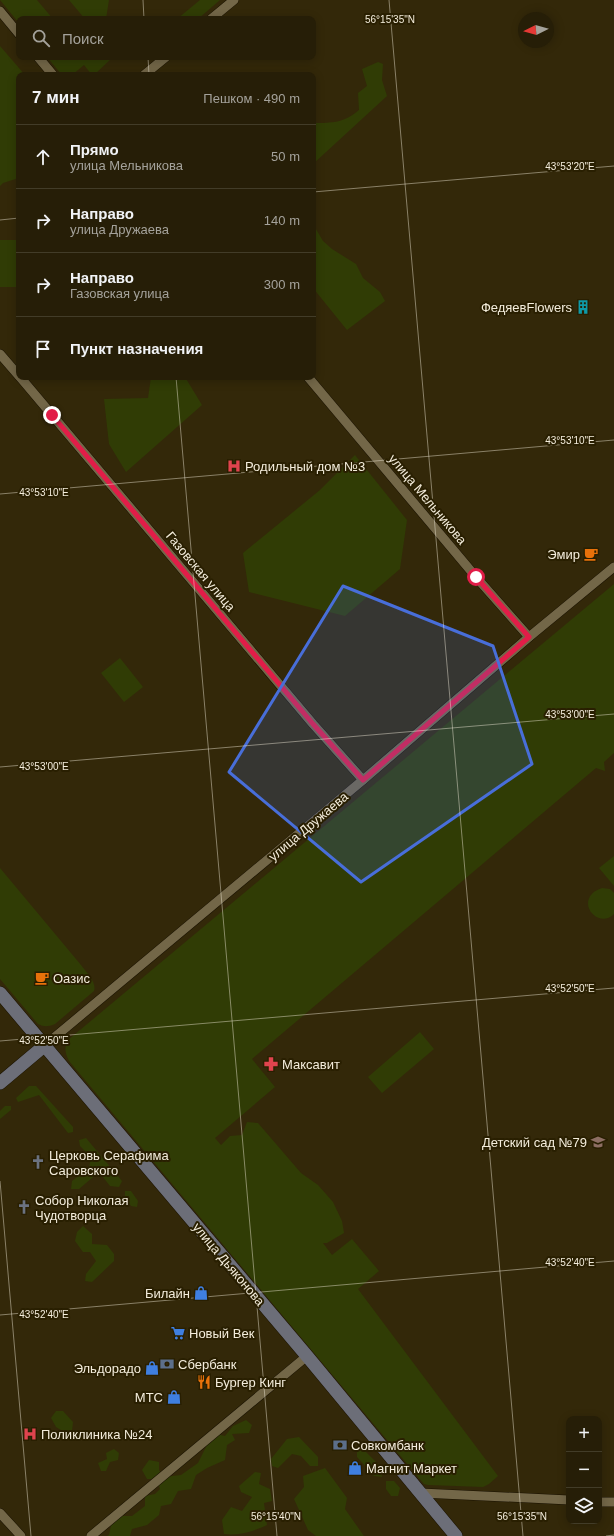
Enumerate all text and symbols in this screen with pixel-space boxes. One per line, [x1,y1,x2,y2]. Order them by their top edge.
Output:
north arrow [518,12,554,48]
text: 56°15'35"N [365,14,415,25]
search box [16,16,316,60]
icon: search [30,27,52,49]
text: Поиск [62,30,104,47]
text: 7 мин [32,88,79,107]
text: Пешком · 490 m [203,91,300,106]
text: Прямо [70,141,119,158]
icon: ahead [32,146,54,168]
text: 50 m [271,149,300,164]
text: улица Мельникова [70,158,183,173]
text: 43°53'20"E [545,161,595,172]
text: Направо [70,205,134,222]
icon: right [32,210,54,232]
text: 140 m [264,213,300,228]
text: улица Дружаева [70,222,169,237]
text: Направо [70,269,134,286]
icon: right [32,274,54,296]
text: 300 m [264,277,300,292]
text: Газовская улица [70,286,169,301]
building icon: ФедяевFlowers [575,299,591,315]
place label: ФедяевFlowers [481,300,572,315]
icon: arrive [32,338,54,360]
text: Пункт назначения [70,340,203,357]
route end [43,406,61,424]
text: 43°53'10"E [545,435,595,446]
street label: улица Мельникова [386,451,470,548]
hospital icon: Родильный дом №3 [226,458,242,474]
place label: Родильный дом №3 [245,459,365,474]
text: 43°53'10"E [19,487,69,498]
street label: Газовская улица [163,528,239,615]
cafe icon: Эмир [583,546,599,562]
place label: Эмир [547,547,580,562]
route start [467,568,485,586]
text: 43°53'00"E [545,709,595,720]
text: 43°53'00"E [19,761,69,772]
street label: улица Дружаева [266,788,352,864]
cafe icon: Оазис [34,970,50,986]
place label: Оазис [53,971,90,986]
text: 43°52'50"E [545,983,595,994]
text: 43°52'50"E [19,1035,69,1046]
pharmacy icon: Максавит [263,1056,279,1072]
place label: Максавит [282,1057,340,1072]
school or university icon: Детский сад №79 [590,1134,606,1150]
place label: Детский сад №79 [482,1135,587,1150]
place label: Церковь Серафима Саровского [49,1148,169,1178]
church icon: Церковь Серафима Саровского [30,1154,46,1170]
place label: Собор Николая Чудотворца [35,1193,128,1223]
church icon: Собор Николая Чудотворца [16,1199,32,1215]
street label: улица Дьяконова [190,1220,268,1309]
text: 43°52'40"E [545,1257,595,1268]
shop icon: Билайн [193,1285,209,1301]
place label: Билайн [145,1286,190,1301]
text: 43°52'40"E [19,1309,69,1320]
supermarket icon: Новый Век [170,1325,186,1341]
place label: Новый Век [189,1326,255,1341]
bank icon: Сбербанк [159,1356,175,1372]
place label: Сбербанк [178,1357,237,1372]
shop icon: Эльдорадо [144,1360,160,1376]
place label: Эльдорадо [74,1361,141,1376]
restaurant icon: Бургер Кинг [196,1374,212,1390]
place label: Бургер Кинг [215,1375,286,1390]
shop icon: МТС [166,1389,182,1405]
place label: МТС [135,1390,163,1405]
map controls [566,1416,602,1524]
button: + [566,1416,602,1452]
hospital icon: Поликлиника №24 [22,1426,38,1442]
place label: Поликлиника №24 [41,1427,152,1442]
bank icon: Совкомбанк [332,1437,348,1453]
place label: Совкомбанк [351,1438,424,1453]
button: − [566,1452,602,1488]
shop icon: Магнит Маркет [347,1460,363,1476]
place label: Магнит Маркет [366,1461,457,1476]
button: layers [566,1488,602,1524]
text: 56°15'40"N [251,1511,301,1522]
text: 56°15'35"N [497,1511,547,1522]

